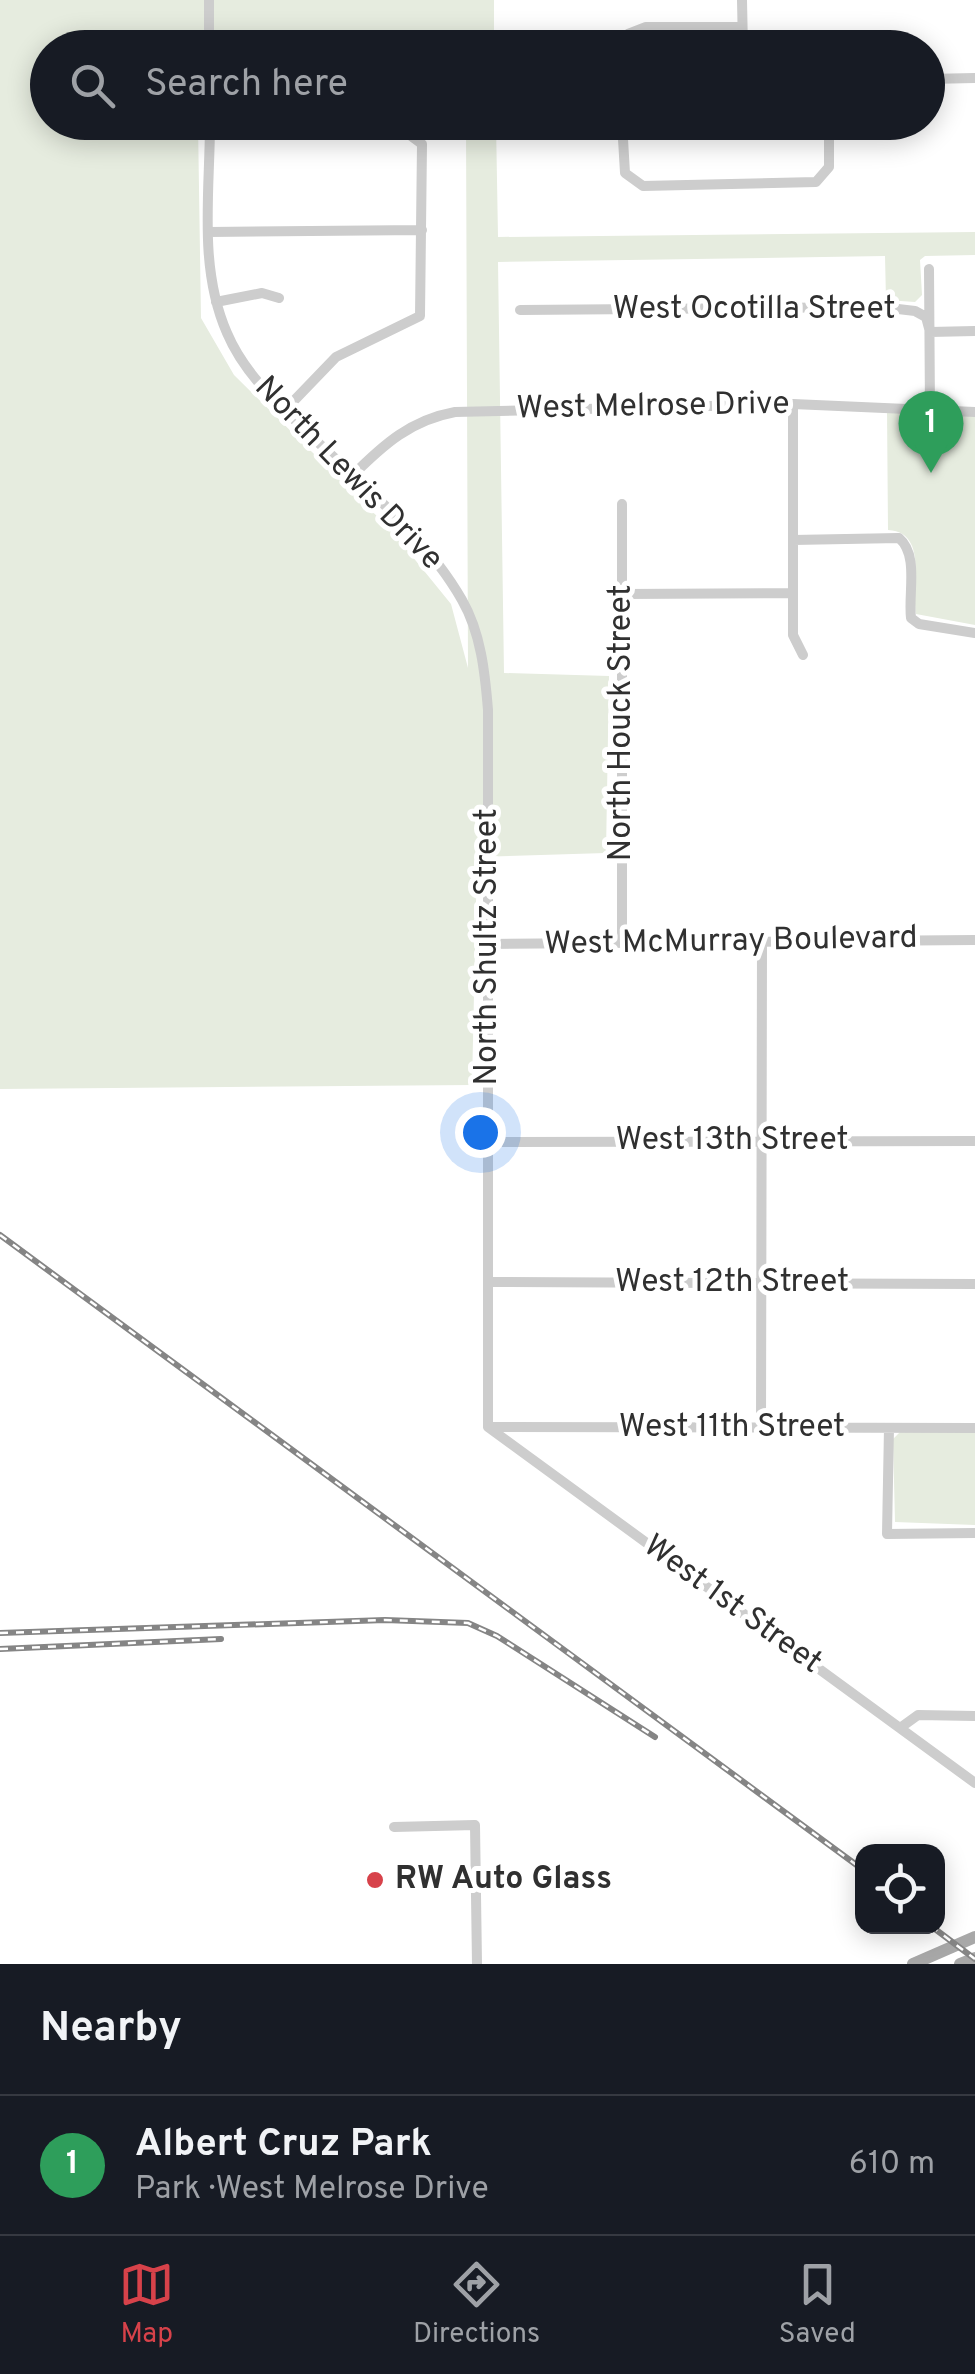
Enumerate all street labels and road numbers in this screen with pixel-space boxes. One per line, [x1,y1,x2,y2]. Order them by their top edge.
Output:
street label: West Ocotilla Street [612,290,896,330]
street label: North Lewis Drive [245,369,451,579]
street label: West Melrose Drive [516,385,790,429]
street label: North Houck Street [602,584,642,862]
street label: North Shultz Street [468,808,508,1086]
street label: West McMurray Boulevard [544,919,918,965]
street label: West 13th Street [615,1121,849,1161]
street label: West 12th Street [615,1263,849,1303]
street label: West 11th Street [619,1408,845,1448]
street label: West 1st Street [635,1527,829,1683]

